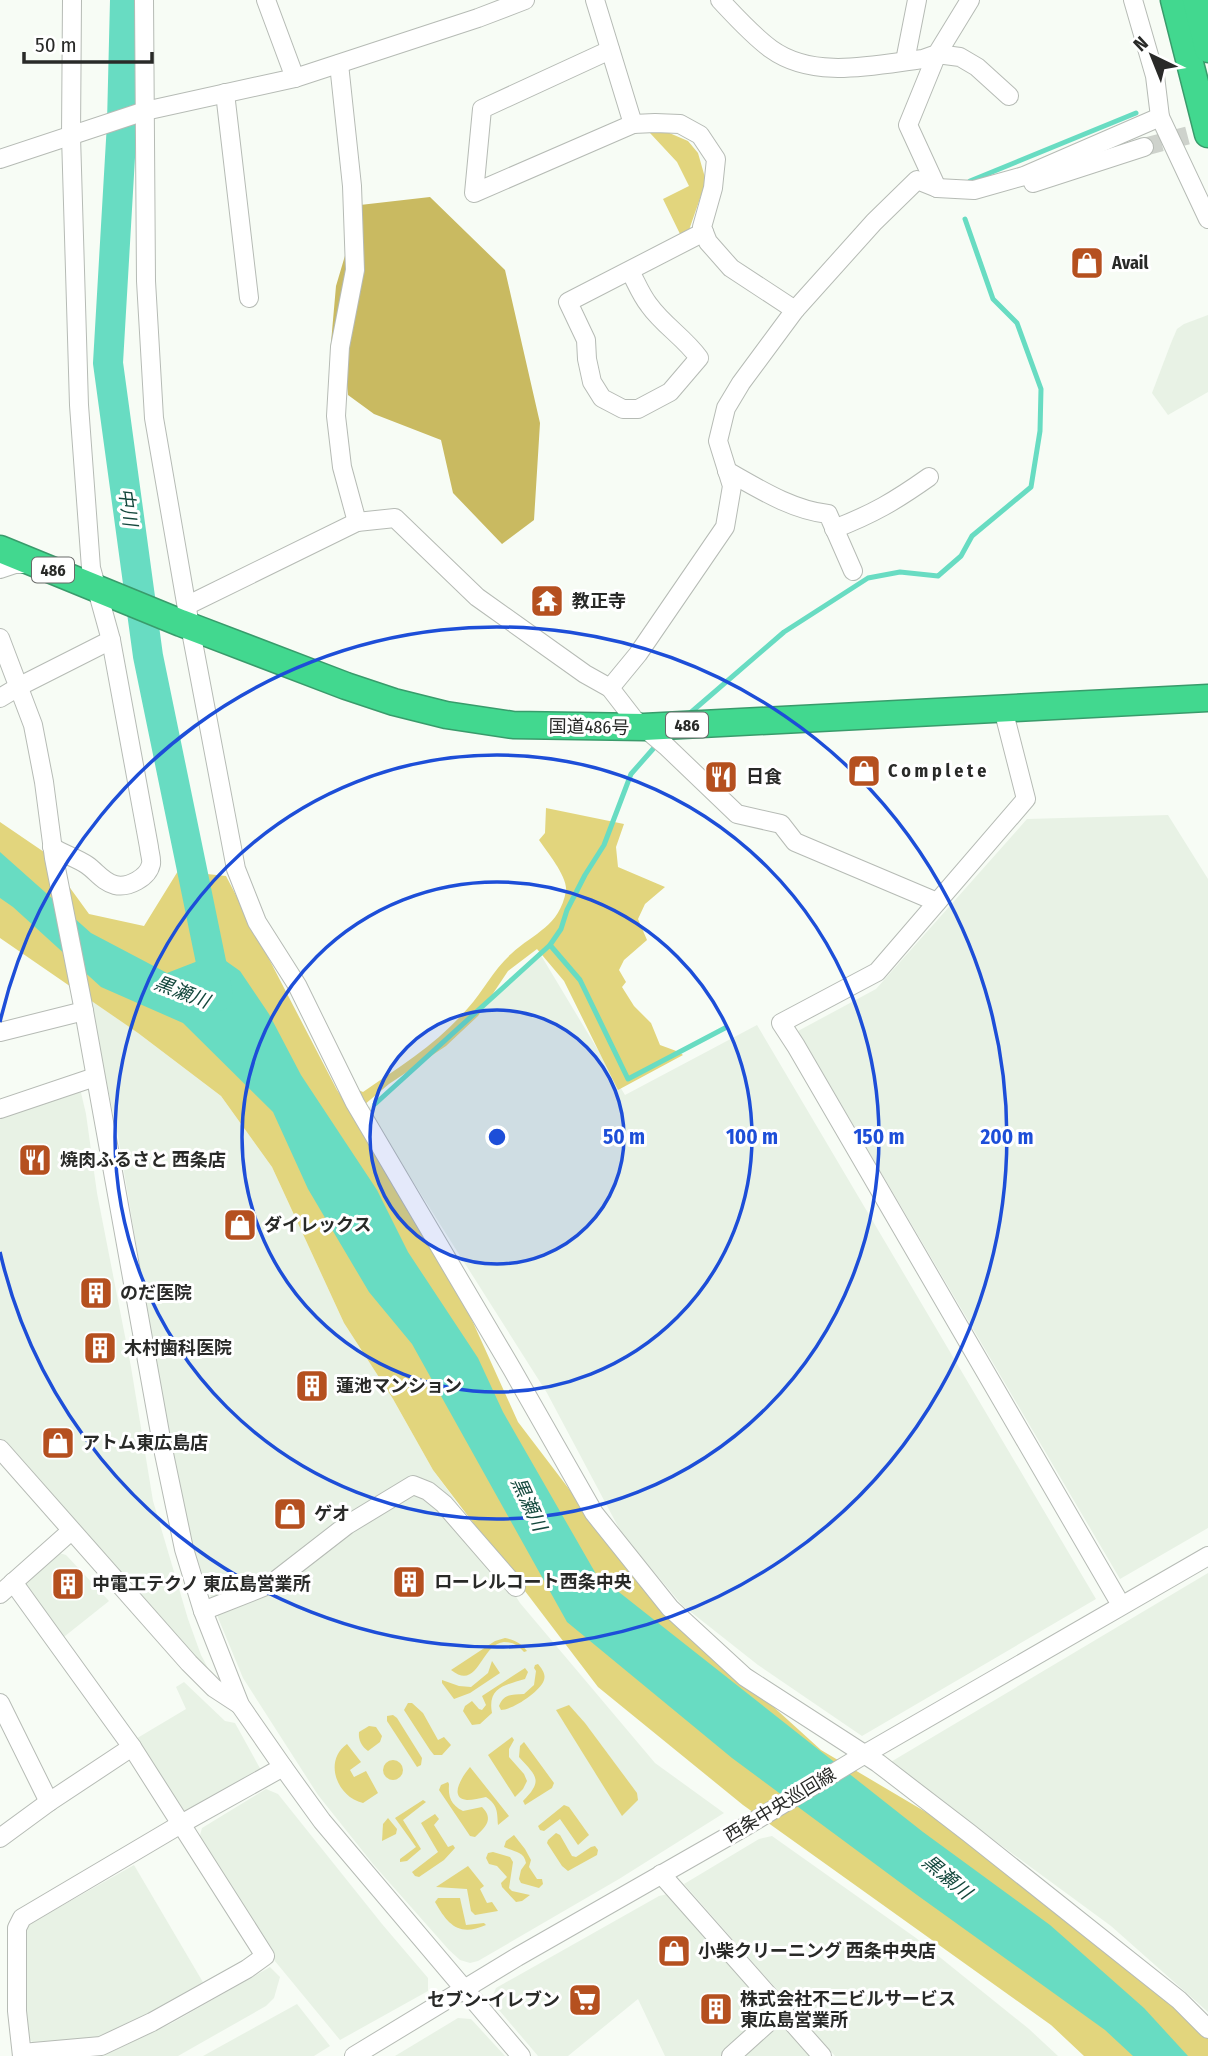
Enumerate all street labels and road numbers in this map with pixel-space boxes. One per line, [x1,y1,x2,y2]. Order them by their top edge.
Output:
road number: 486 [32,558,74,582]
road number: 486 [666,712,708,738]
street label: 国道486号 [548,715,630,739]
street label: 西条中央巡回線 [720,1763,840,1847]

